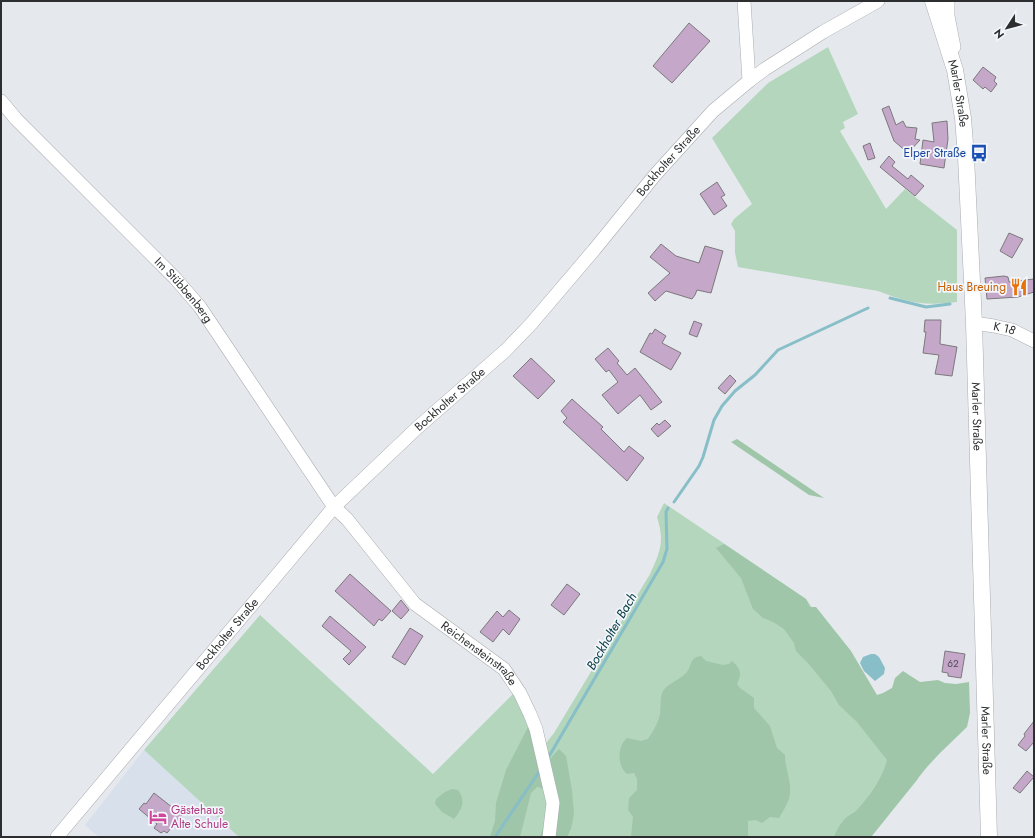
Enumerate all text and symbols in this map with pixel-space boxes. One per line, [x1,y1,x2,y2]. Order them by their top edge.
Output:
north arrow [987,8,1027,48]
text: N [990,26,1008,42]
street label: Marler Straße [943,57,973,128]
street label: Bockholter Straße [632,122,705,200]
bus stop icon: Elper Straße [969,143,989,163]
place label: Elper Straße [904,144,966,162]
street label: Im Stübbenberg [150,253,217,326]
restaurant icon: Haus Breuing [1009,277,1029,297]
place label: Haus Breuing [938,278,1006,296]
street label: K 18 [992,317,1019,340]
street label: Bockholter Straße [410,363,489,435]
street label: Marler Straße [967,382,987,451]
water label: Bockholter Bach [582,589,641,673]
street label: Bockholter Straße [192,594,263,674]
street label: Reichensteinstraße [437,617,522,689]
house number: 62 [947,656,959,671]
street label: Marler Straße [976,706,996,775]
place label: Gästehaus Alte Schule [171,801,228,833]
hotel icon: Gästehaus Alte Schule [148,807,168,827]

